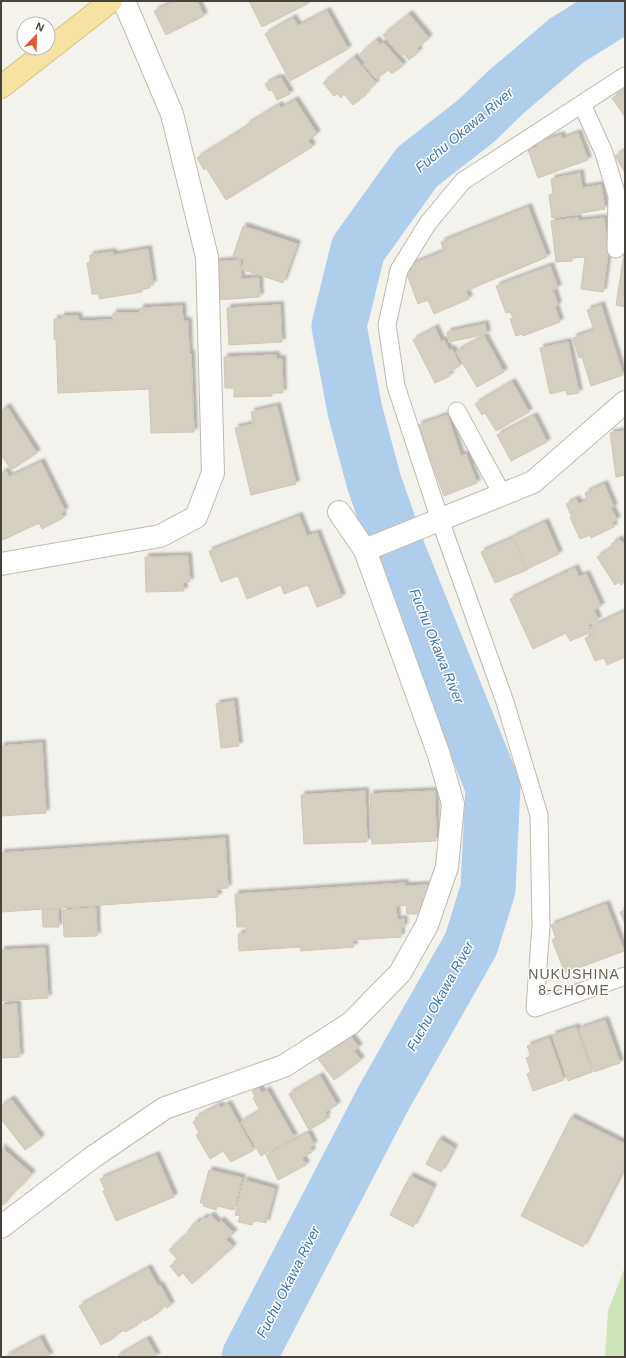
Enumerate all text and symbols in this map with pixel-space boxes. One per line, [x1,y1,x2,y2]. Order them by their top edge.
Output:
north arrow [16,16,56,56]
text: N [34,20,46,34]
water label: Fuchu Okawa River [412,84,517,176]
water label: Fuchu Okawa River [407,586,468,707]
water label: Fuchu Okawa River [403,937,477,1054]
district label: NUKUSHINA 8-CHOME [528,966,620,998]
water label: Fuchu Okawa River [253,1222,324,1340]

